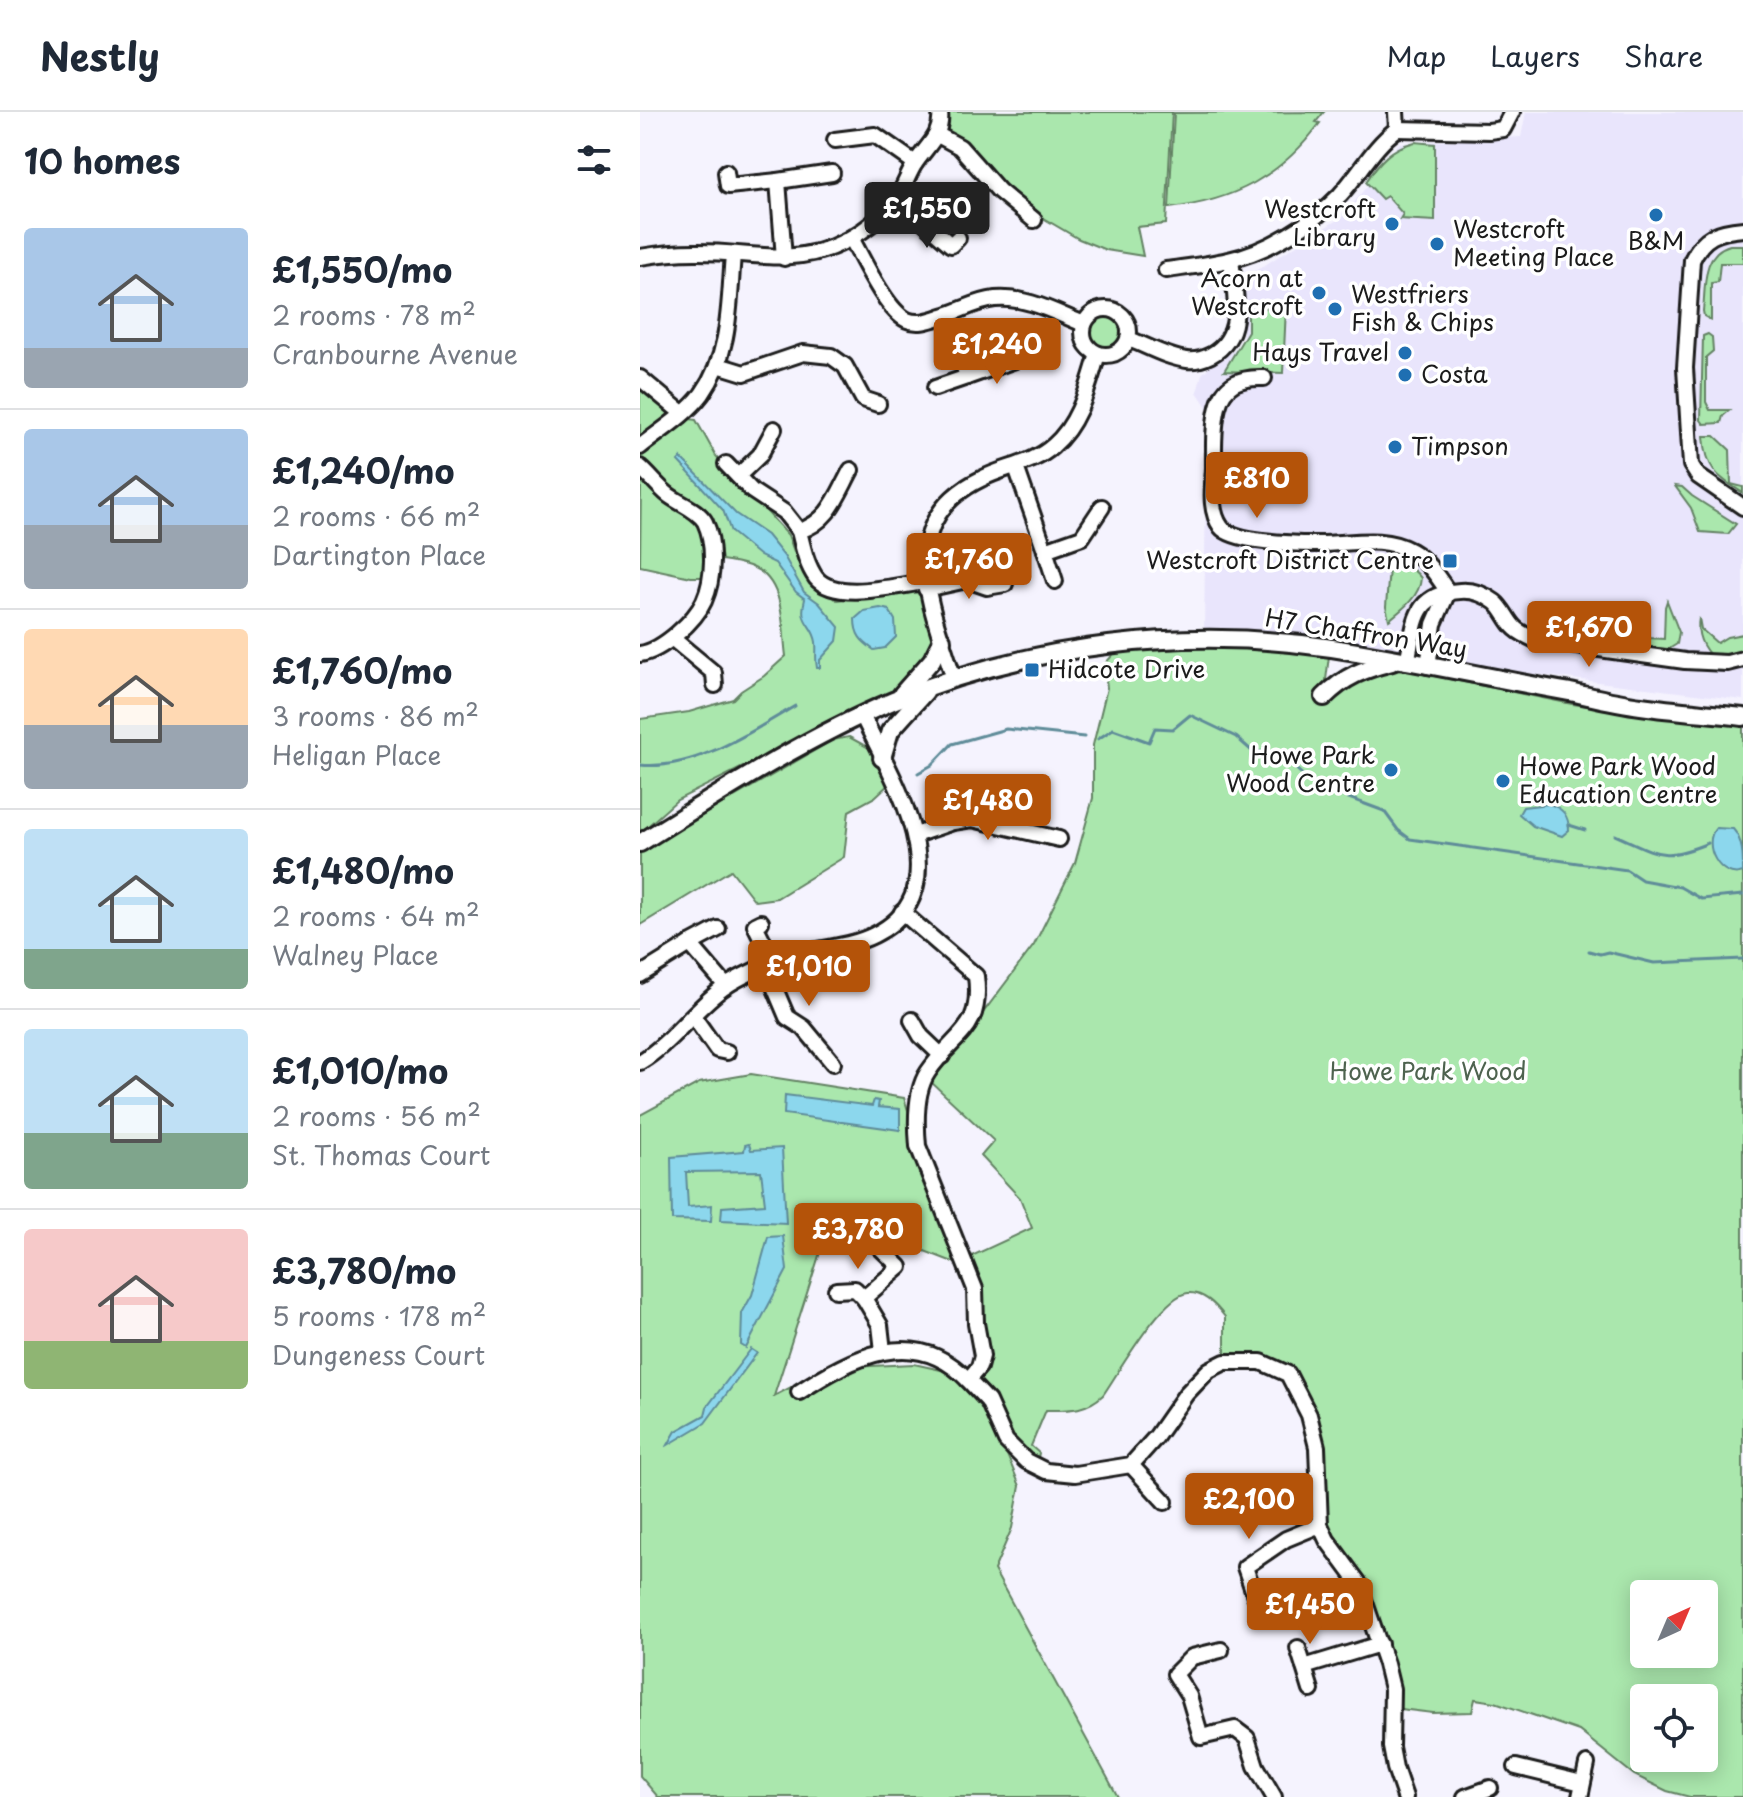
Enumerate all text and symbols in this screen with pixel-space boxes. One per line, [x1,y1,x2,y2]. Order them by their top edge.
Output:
text: Nestly [40,27,160,84]
text: Map [1386,34,1446,77]
text: Layers [1490,34,1580,77]
text: Share [1624,34,1703,77]
text: 10 homes [24,134,180,186]
icon: filters [572,138,616,182]
pin: £1,550 [862,182,992,250]
text: £1,550 [882,188,972,227]
place label: Westcroft Library [1264,190,1376,254]
marker: B&M [1647,206,1665,224]
place label: Westcroft Meeting Place [1453,210,1614,274]
marker: Westcroft Library [1383,215,1401,233]
place label: B&M [1628,222,1684,258]
marker: Westcroft Meeting Place [1428,235,1446,253]
text: £1,550/mo [272,243,452,295]
place label: Acorn at Westcroft [1191,259,1303,323]
icon: home [88,260,184,356]
place label: Westfriers Fish & Chips [1351,275,1494,339]
marker: Acorn at Westcroft [1310,284,1328,302]
text: 2 rooms · 78 m² [272,295,476,334]
marker: Westfriers Fish & Chips [1326,300,1344,318]
pin: £1,240 [932,318,1062,386]
text: £1,240 [952,324,1042,363]
place label: Hays Travel [1252,333,1389,369]
text: Cranbourne Avenue [272,334,518,373]
marker: Hays Travel [1396,344,1414,362]
place label: Costa [1421,355,1488,391]
marker: Costa [1396,366,1414,384]
place label: Timpson [1411,427,1509,463]
marker: Timpson [1386,438,1404,456]
text: £1,240/mo [272,444,454,496]
pin: £810 [1210,452,1304,520]
text: £810 [1224,458,1290,497]
icon: home [88,461,184,557]
text: 2 rooms · 66 m² [272,496,481,535]
pin: £1,760 [904,533,1034,601]
text: Dartington Place [272,535,486,574]
text: £1,760 [925,539,1014,578]
place label: Westcroft District Centre [1146,541,1434,577]
marker: Westcroft District Centre [1441,552,1459,570]
street label: H7 Chaffron Way [1263,598,1470,666]
pin: £1,670 [1524,601,1654,669]
text: £1,670 [1545,607,1633,646]
text: £1,760/mo [272,644,452,696]
place label: Hidcote Drive [1048,650,1205,686]
icon: home [88,661,184,757]
marker: Hidcote Drive [1023,661,1041,679]
text: 3 rooms · 86 m² [272,696,479,735]
text: Heligan Place [272,735,441,774]
place label: Howe Park Wood Centre [1226,736,1375,800]
place label: Howe Park Wood Education Centre [1519,747,1717,811]
marker: Howe Park Wood Centre [1382,761,1400,779]
marker: Howe Park Wood Education Centre [1494,772,1512,790]
pin: £1,480 [923,774,1053,842]
text: £1,480 [943,780,1033,819]
text: £1,480/mo [272,844,454,896]
icon: home [88,861,184,957]
text: 2 rooms · 64 m² [272,896,480,935]
text: Walney Place [272,935,439,974]
pin: £1,010 [744,940,874,1008]
text: £1,010 [766,946,852,985]
text: £1,010/mo [272,1044,448,1096]
park label: Howe Park Wood [1330,1052,1526,1088]
icon: home [88,1061,184,1157]
text: 2 rooms · 56 m² [272,1096,481,1135]
text: St. Thomas Court [272,1135,490,1174]
pin: £3,780 [793,1203,923,1271]
text: £3,780 [812,1209,904,1248]
text: £3,780/mo [272,1244,456,1296]
icon: home [88,1261,184,1357]
text: 5 rooms · 178 m² [272,1296,486,1335]
text: Dungeness Court [272,1335,485,1374]
pin: £2,100 [1184,1473,1314,1541]
text: £2,100 [1203,1479,1295,1518]
pin: £1,450 [1245,1578,1375,1646]
north arrow [1630,1580,1718,1668]
map controls [1630,1580,1718,1772]
text: £1,450 [1265,1584,1355,1623]
button: locate [1630,1684,1718,1772]

